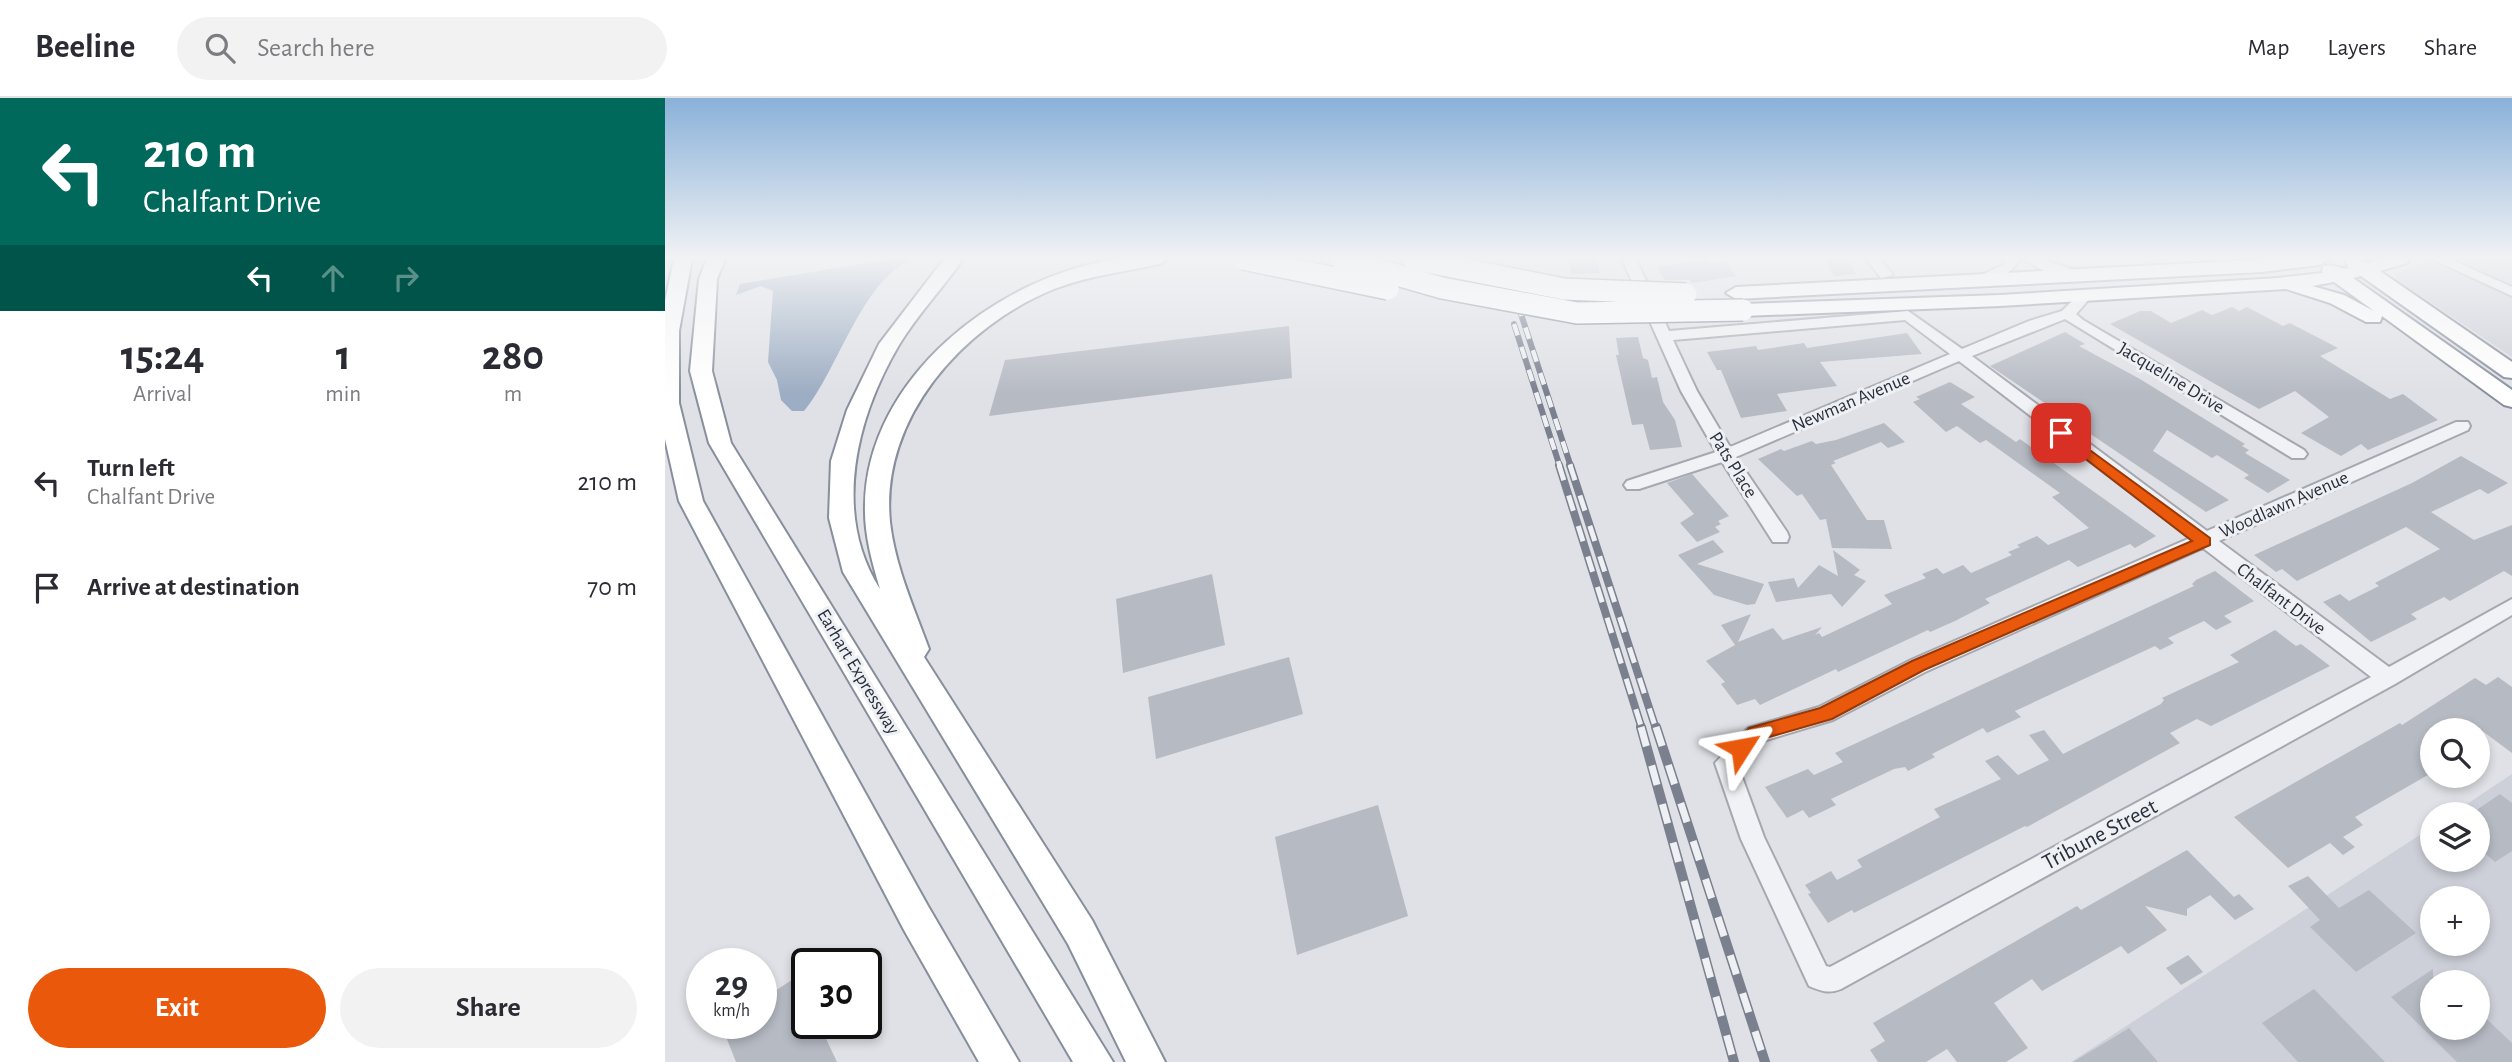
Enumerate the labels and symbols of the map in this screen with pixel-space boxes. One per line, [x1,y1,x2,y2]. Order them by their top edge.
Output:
street label: Jacqueline Drive [2115,339,2227,417]
street label: Newman Avenue [1789,369,1913,435]
pin [2031,403,2091,463]
street label: Pats Place [1705,429,1761,501]
street label: Woodlawn Avenue [2217,468,2351,542]
street label: Chalfant Drive [2233,560,2329,638]
street label: Earhart Expressway [813,606,903,738]
position arrow [1704,711,1778,785]
street label: Tribune Street [2039,795,2162,875]
speed limit sign: 30 [791,948,882,1039]

